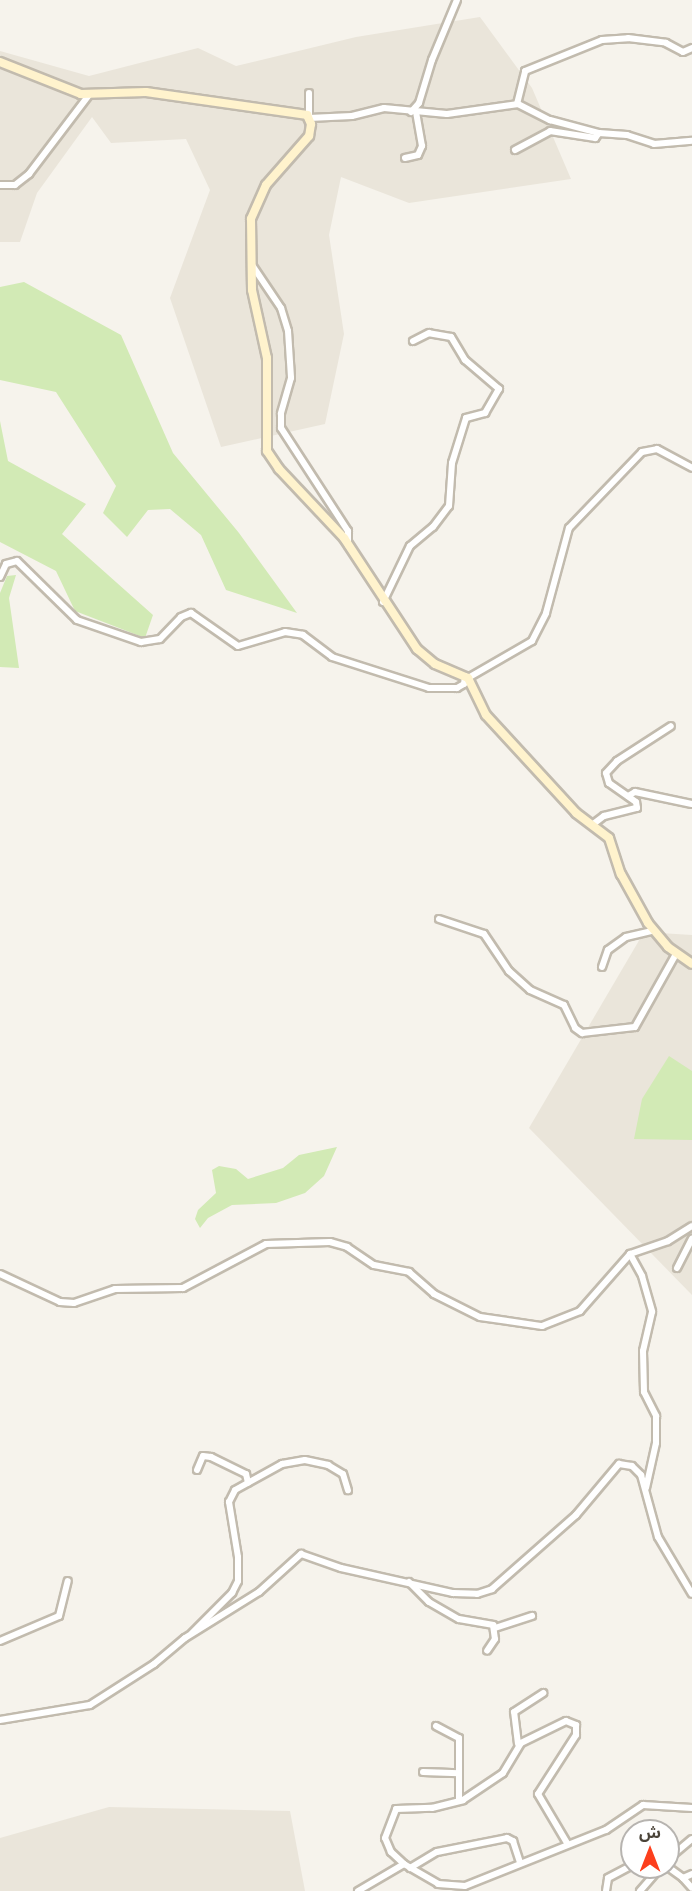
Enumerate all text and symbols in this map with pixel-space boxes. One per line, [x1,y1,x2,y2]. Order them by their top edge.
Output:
north arrow [620,1819,680,1879]
text: ش [639,1822,661,1843]

